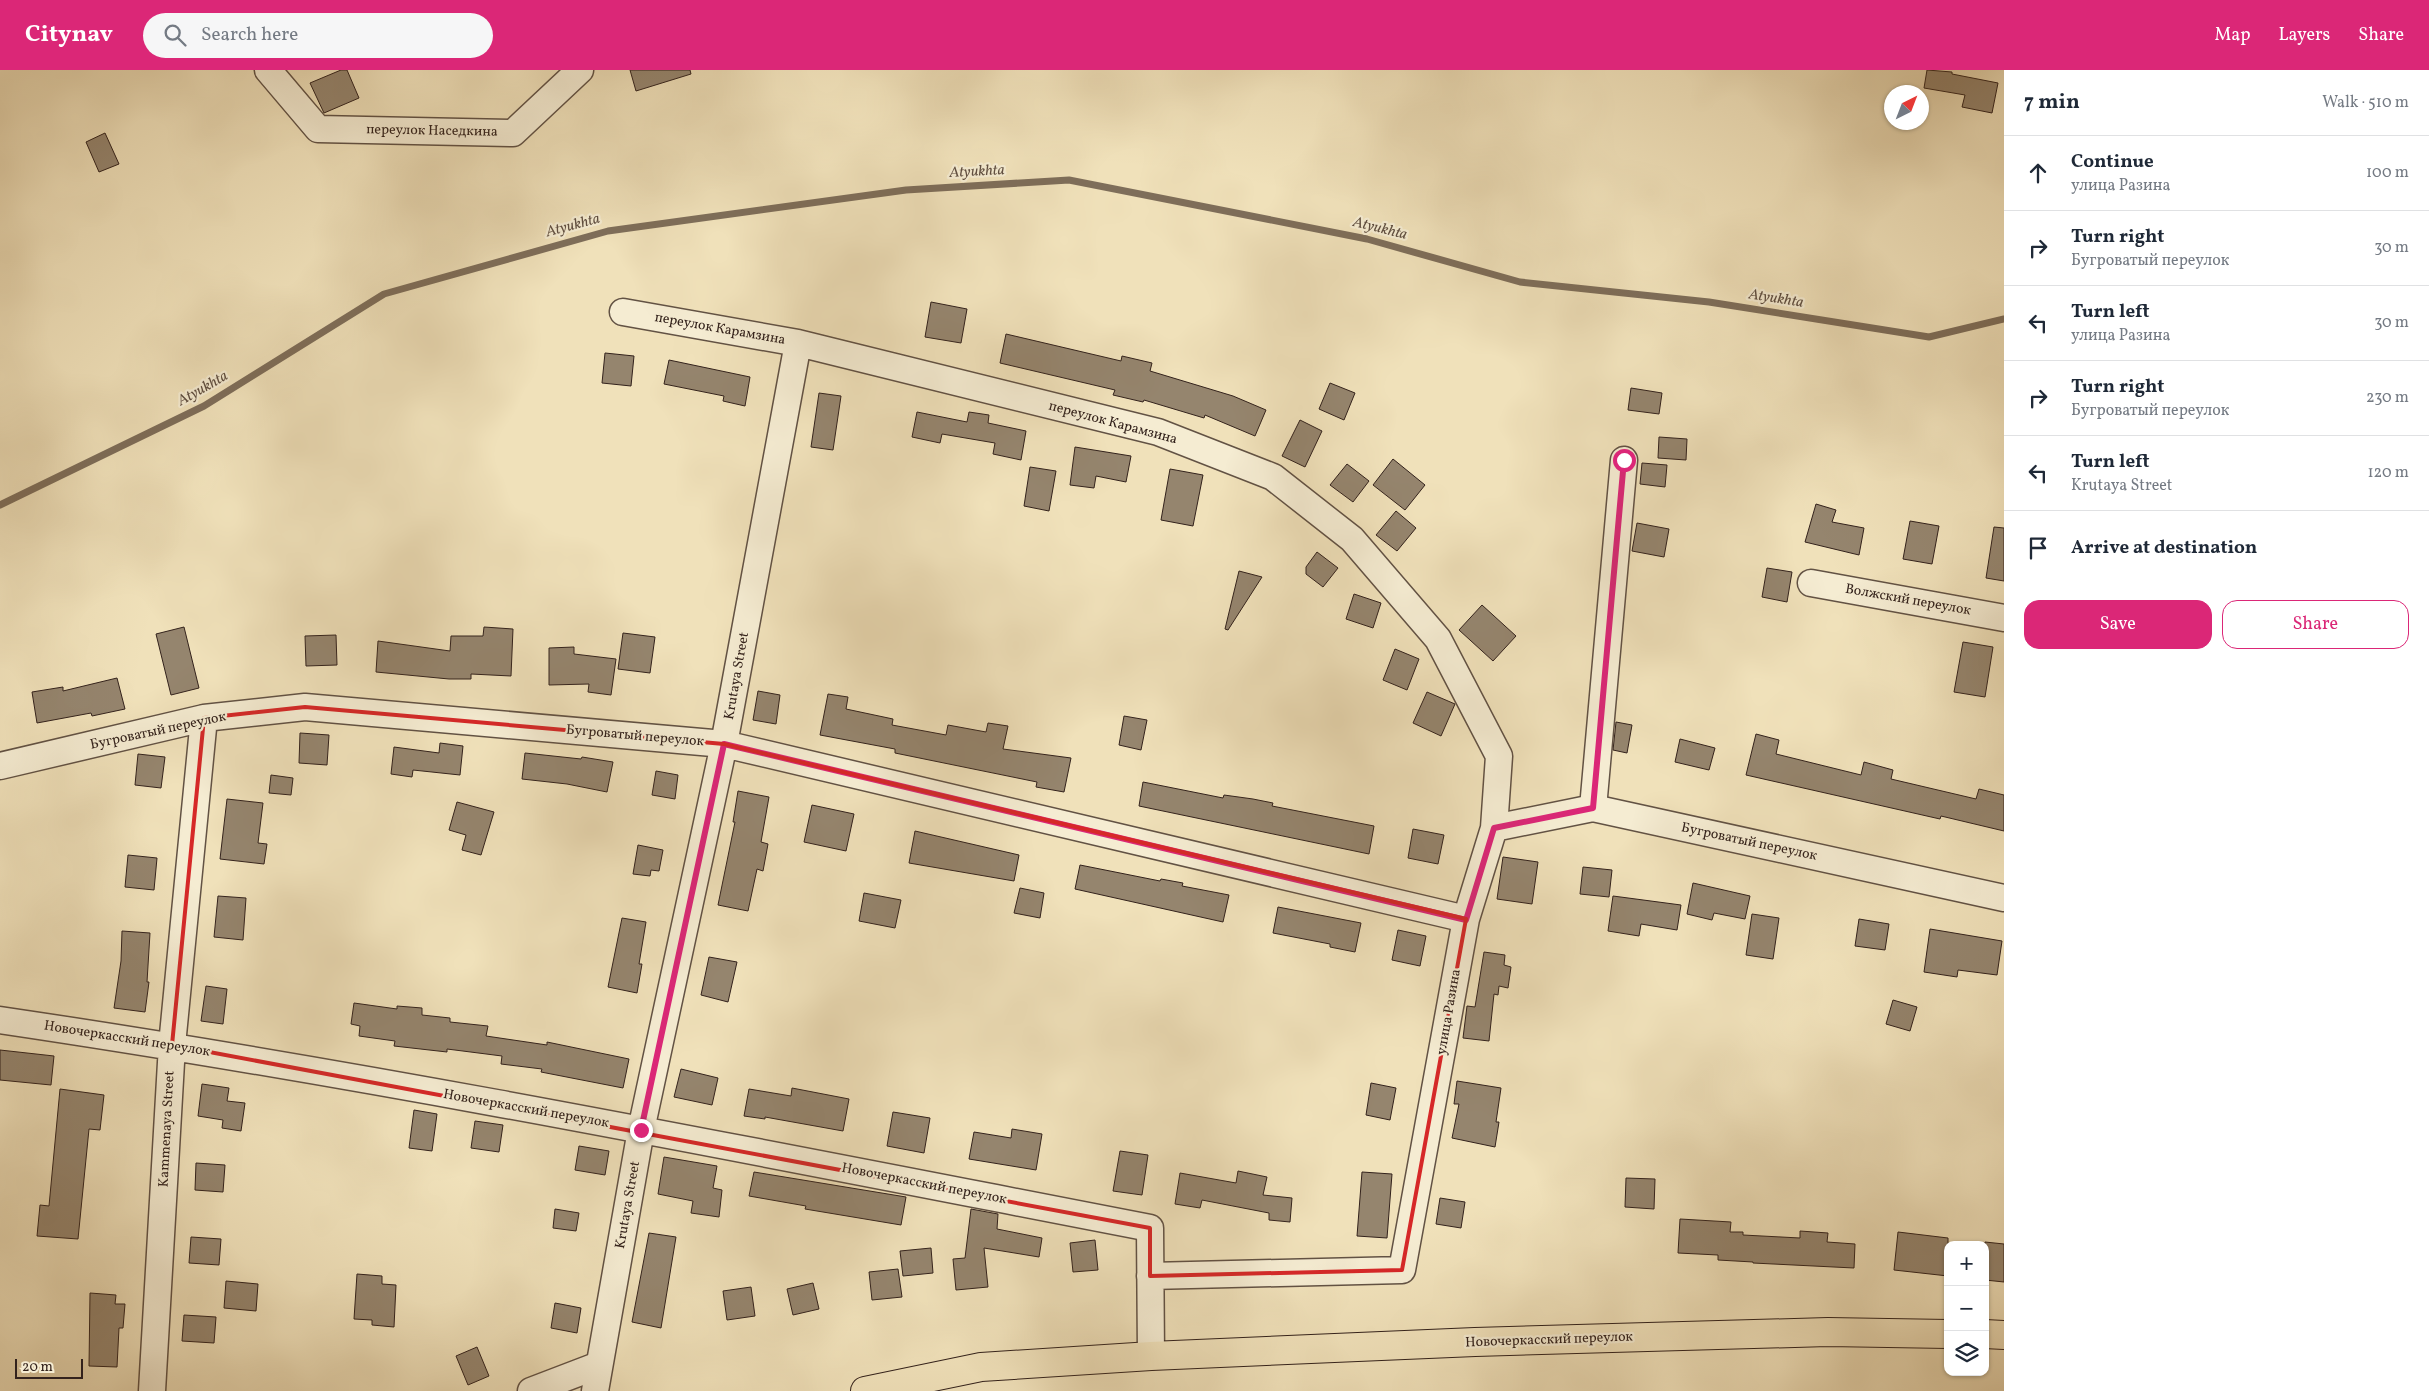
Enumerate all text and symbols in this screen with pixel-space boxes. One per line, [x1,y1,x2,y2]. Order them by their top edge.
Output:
search box [143,13,493,58]
text: Citynav [25,18,113,52]
icon: search [161,21,189,49]
text: Search here [201,22,298,48]
text: Map [2214,23,2250,48]
text: Layers [2278,23,2330,48]
text: Share [2358,23,2404,48]
north arrow [1884,85,1929,130]
text: 7 min [2024,88,2080,117]
text: Walk · 510 m [2322,92,2409,114]
street label: переулок Наседкина [366,120,498,142]
text: Continue [2071,149,2154,175]
icon: ahead [2024,159,2052,187]
water label: Atyukhta [948,160,1005,184]
text: 100 m [2366,162,2409,184]
text: улица Разина [2071,175,2170,197]
water label: Atyukhta [543,209,602,244]
water label: Atyukhta [1350,212,1409,246]
text: Turn right [2071,224,2164,250]
icon: right [2024,234,2052,262]
text: 30 m [2374,237,2409,259]
text: Бугроватый переулок [2071,250,2229,272]
water label: Atyukhta [1746,284,1805,314]
text: Turn left [2071,299,2150,325]
street label: переулок Карамзина [653,308,787,350]
icon: left [2024,309,2052,337]
text: 30 m [2374,312,2409,334]
text: улица Разина [2071,325,2170,347]
water label: Atyukhta [173,366,232,412]
text: Turn right [2071,374,2164,400]
icon: right [2024,384,2052,412]
text: 230 m [2366,387,2409,409]
street label: переулок Карамзина [1047,397,1179,449]
text: Бугроватый переулок [2071,400,2229,422]
route start [1613,449,1636,472]
text: Turn left [2071,449,2150,475]
icon: left [2024,459,2052,487]
text: 120 m [2367,462,2409,484]
text: Krutaya Street [2071,475,2172,497]
icon: arrive [2024,534,2052,562]
text: Arrive at destination [2071,535,2257,561]
street label: Волжский переулок [1844,580,1973,621]
button: Save [2024,600,2212,649]
button: Share [2222,600,2409,649]
street label: Krutaya Street [720,631,754,721]
street label: Бугроватый переулок [88,707,228,755]
street label: Бугроватый переулок [565,721,705,752]
street label: Бугроватый переулок [1679,818,1819,866]
street label: улица Разина [1432,968,1466,1056]
street label: Новочеркасский переулок [43,1016,212,1062]
street label: Kammenaya Street [154,1070,180,1188]
street label: Новочеркасский переулок [442,1085,611,1133]
route end [630,1119,653,1142]
street label: Новочеркасский переулок [840,1159,1009,1209]
street label: Krutaya Street [611,1160,645,1250]
map controls [1944,1241,1989,1376]
button: + [1944,1241,1989,1286]
button: − [1944,1286,1989,1331]
street label: Новочеркасский переулок [1465,1328,1634,1352]
button: layers [1944,1331,1989,1376]
scale bar [15,1356,82,1379]
text: 20 m [22,1358,53,1377]

